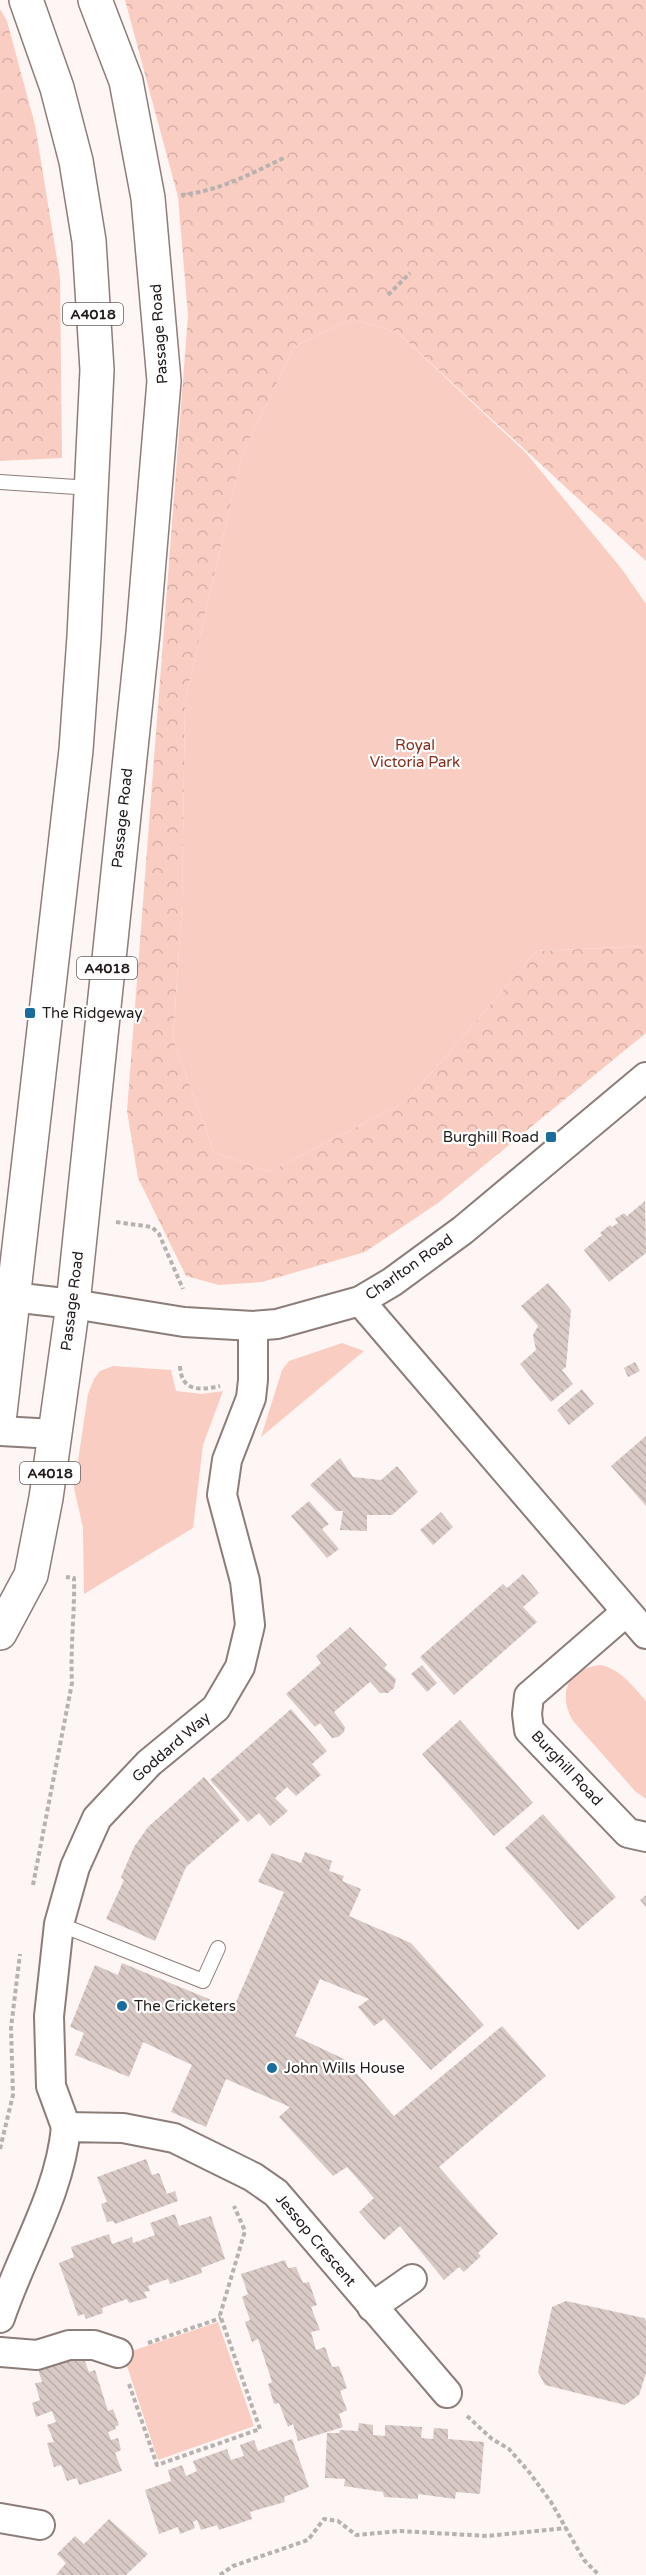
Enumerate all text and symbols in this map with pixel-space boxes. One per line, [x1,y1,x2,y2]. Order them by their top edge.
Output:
street label: Passage Road [147,283,171,385]
road number: A4018 [63,303,123,325]
park label: Royal Victoria Park [370,736,460,771]
street label: Passage Road [108,767,136,869]
road number: A4018 [77,957,137,979]
place label: The Ridgeway [42,1004,142,1022]
marker: The Ridgeway [23,1006,37,1020]
place label: Burghill Road [443,1128,539,1146]
marker: Burghill Road [544,1130,558,1144]
street label: Charlton Road [362,1230,456,1304]
street label: Passage Road [57,1250,87,1352]
road number: A4018 [20,1462,80,1484]
street label: Goddard Way [128,1708,214,1786]
street label: Burghill Road [528,1727,606,1809]
place label: The Cricketers [134,1997,236,2015]
marker: The Cricketers [115,1999,129,2013]
place label: John Wills House [284,2059,405,2077]
marker: John Wills House [265,2061,279,2075]
street label: Jessop Crescent [272,2190,360,2290]

